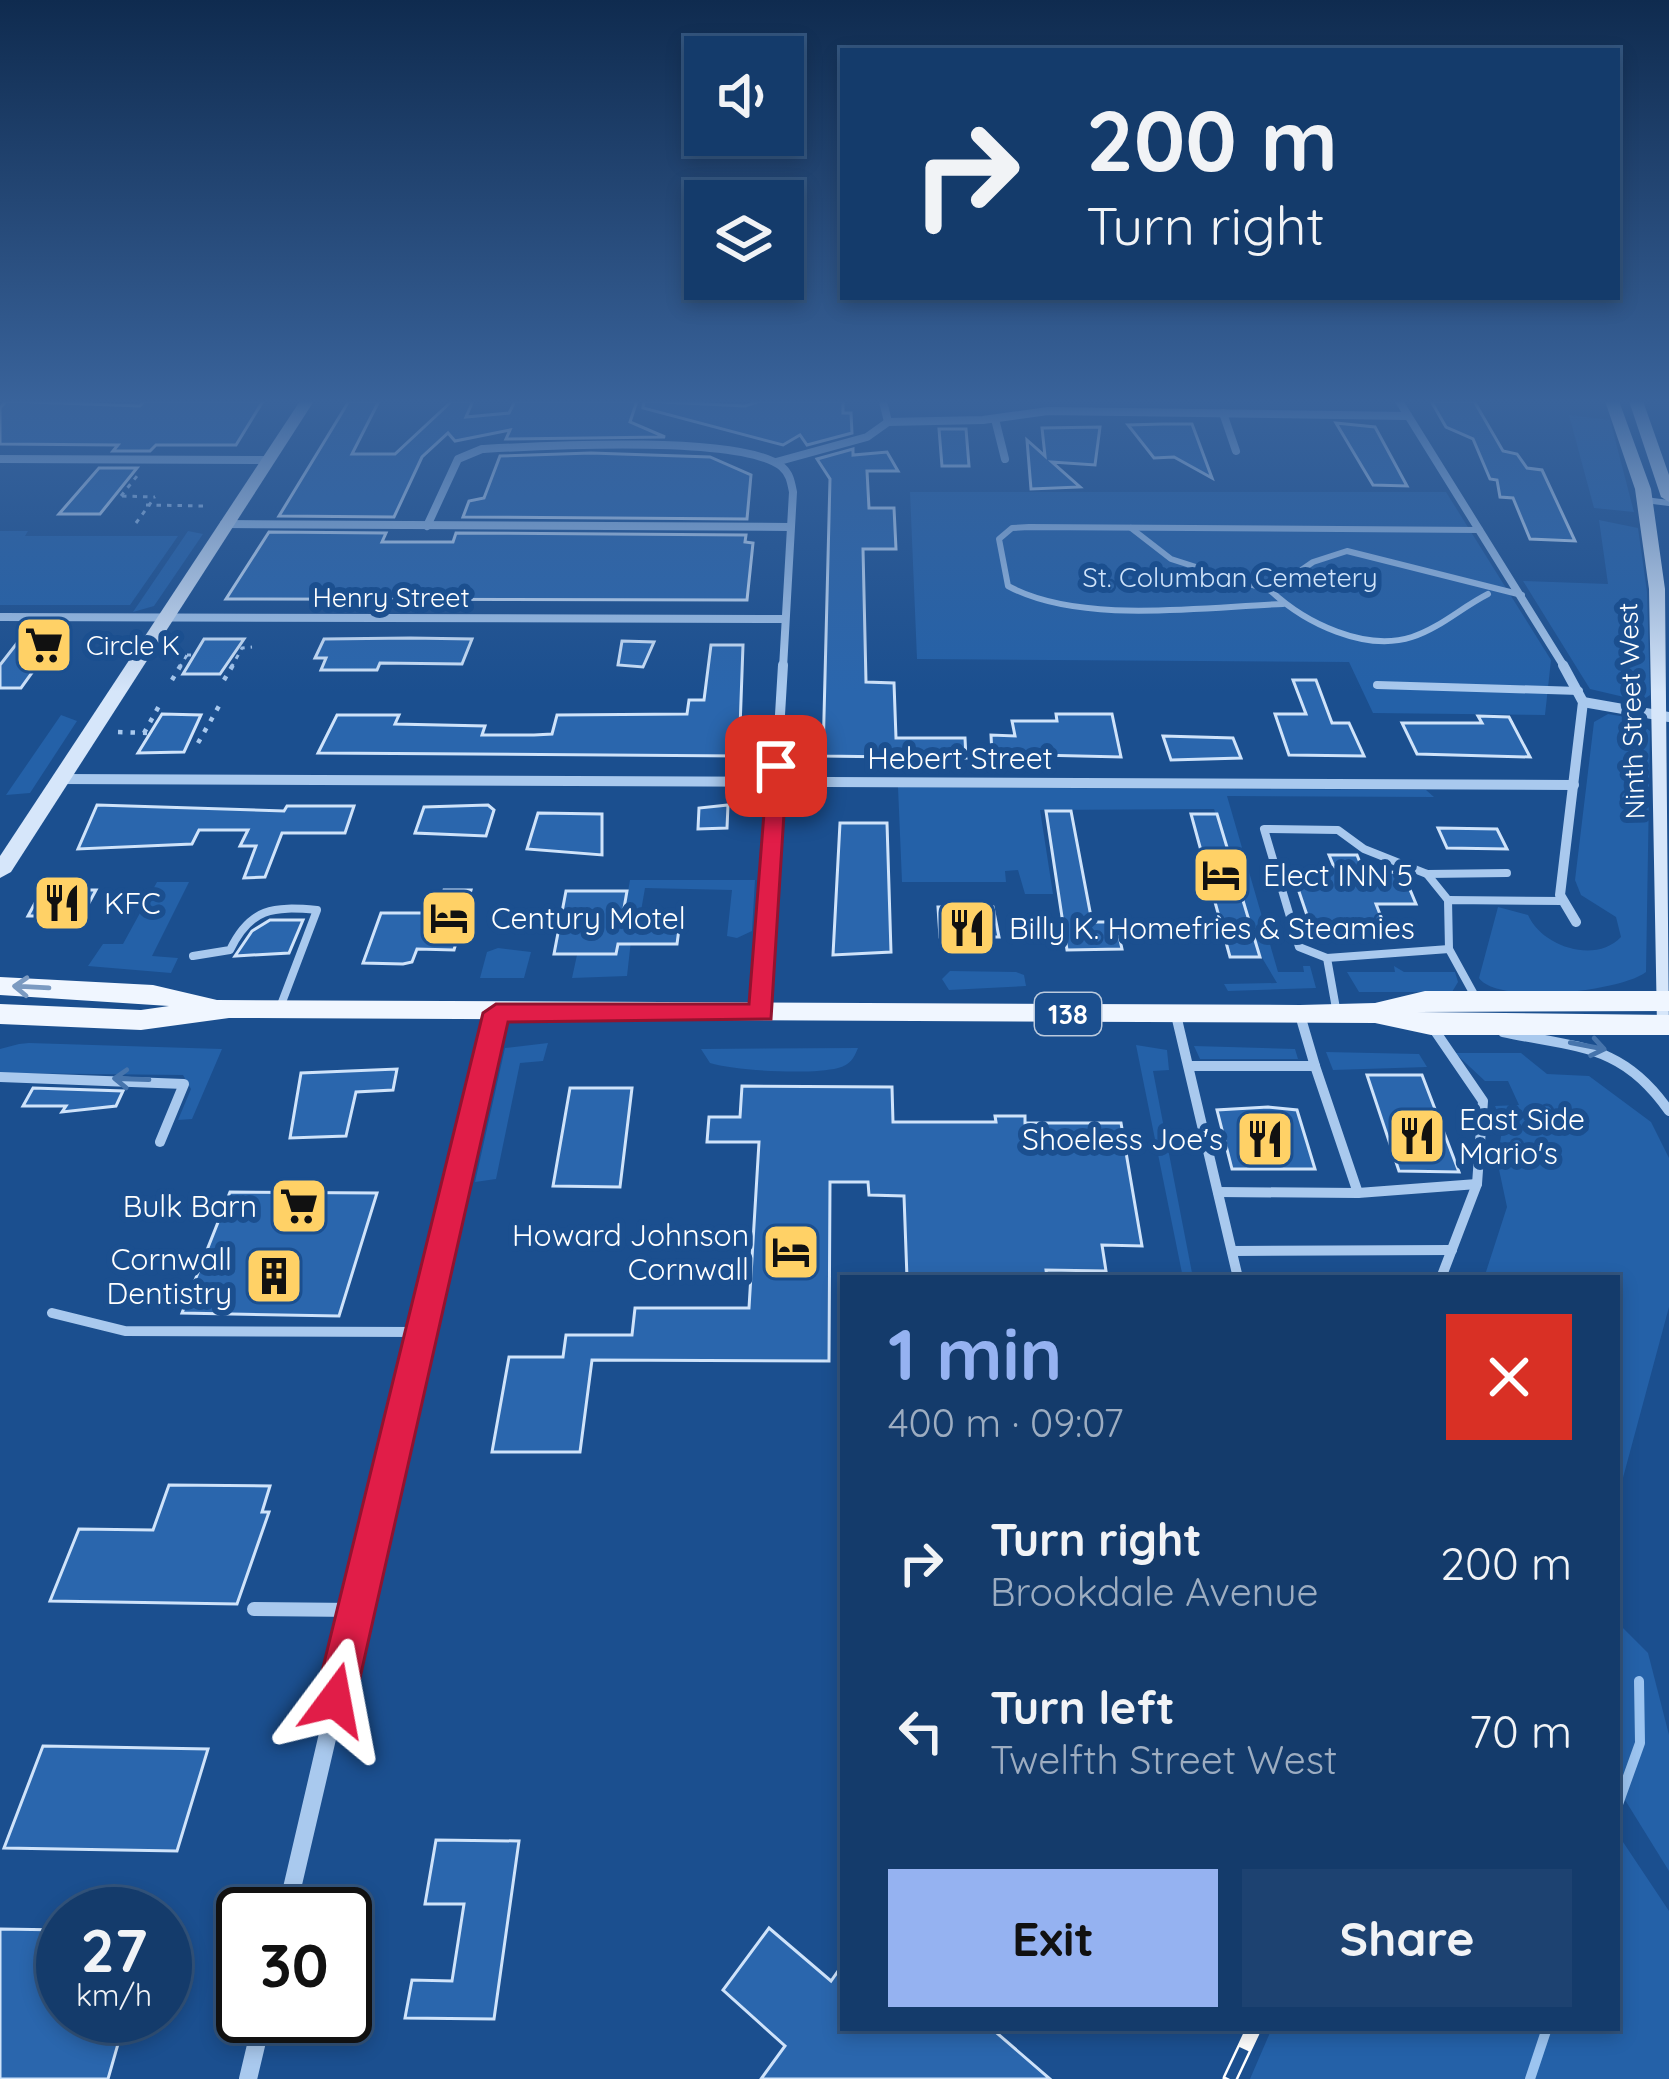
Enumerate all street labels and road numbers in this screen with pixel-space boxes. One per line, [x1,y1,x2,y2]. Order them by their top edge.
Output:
street label: Henry Street [312,580,470,614]
street label: Ninth Street West [1610,602,1652,820]
street label: Hebert Street [867,739,1053,777]
road number: 138 [1035,993,1101,1035]

